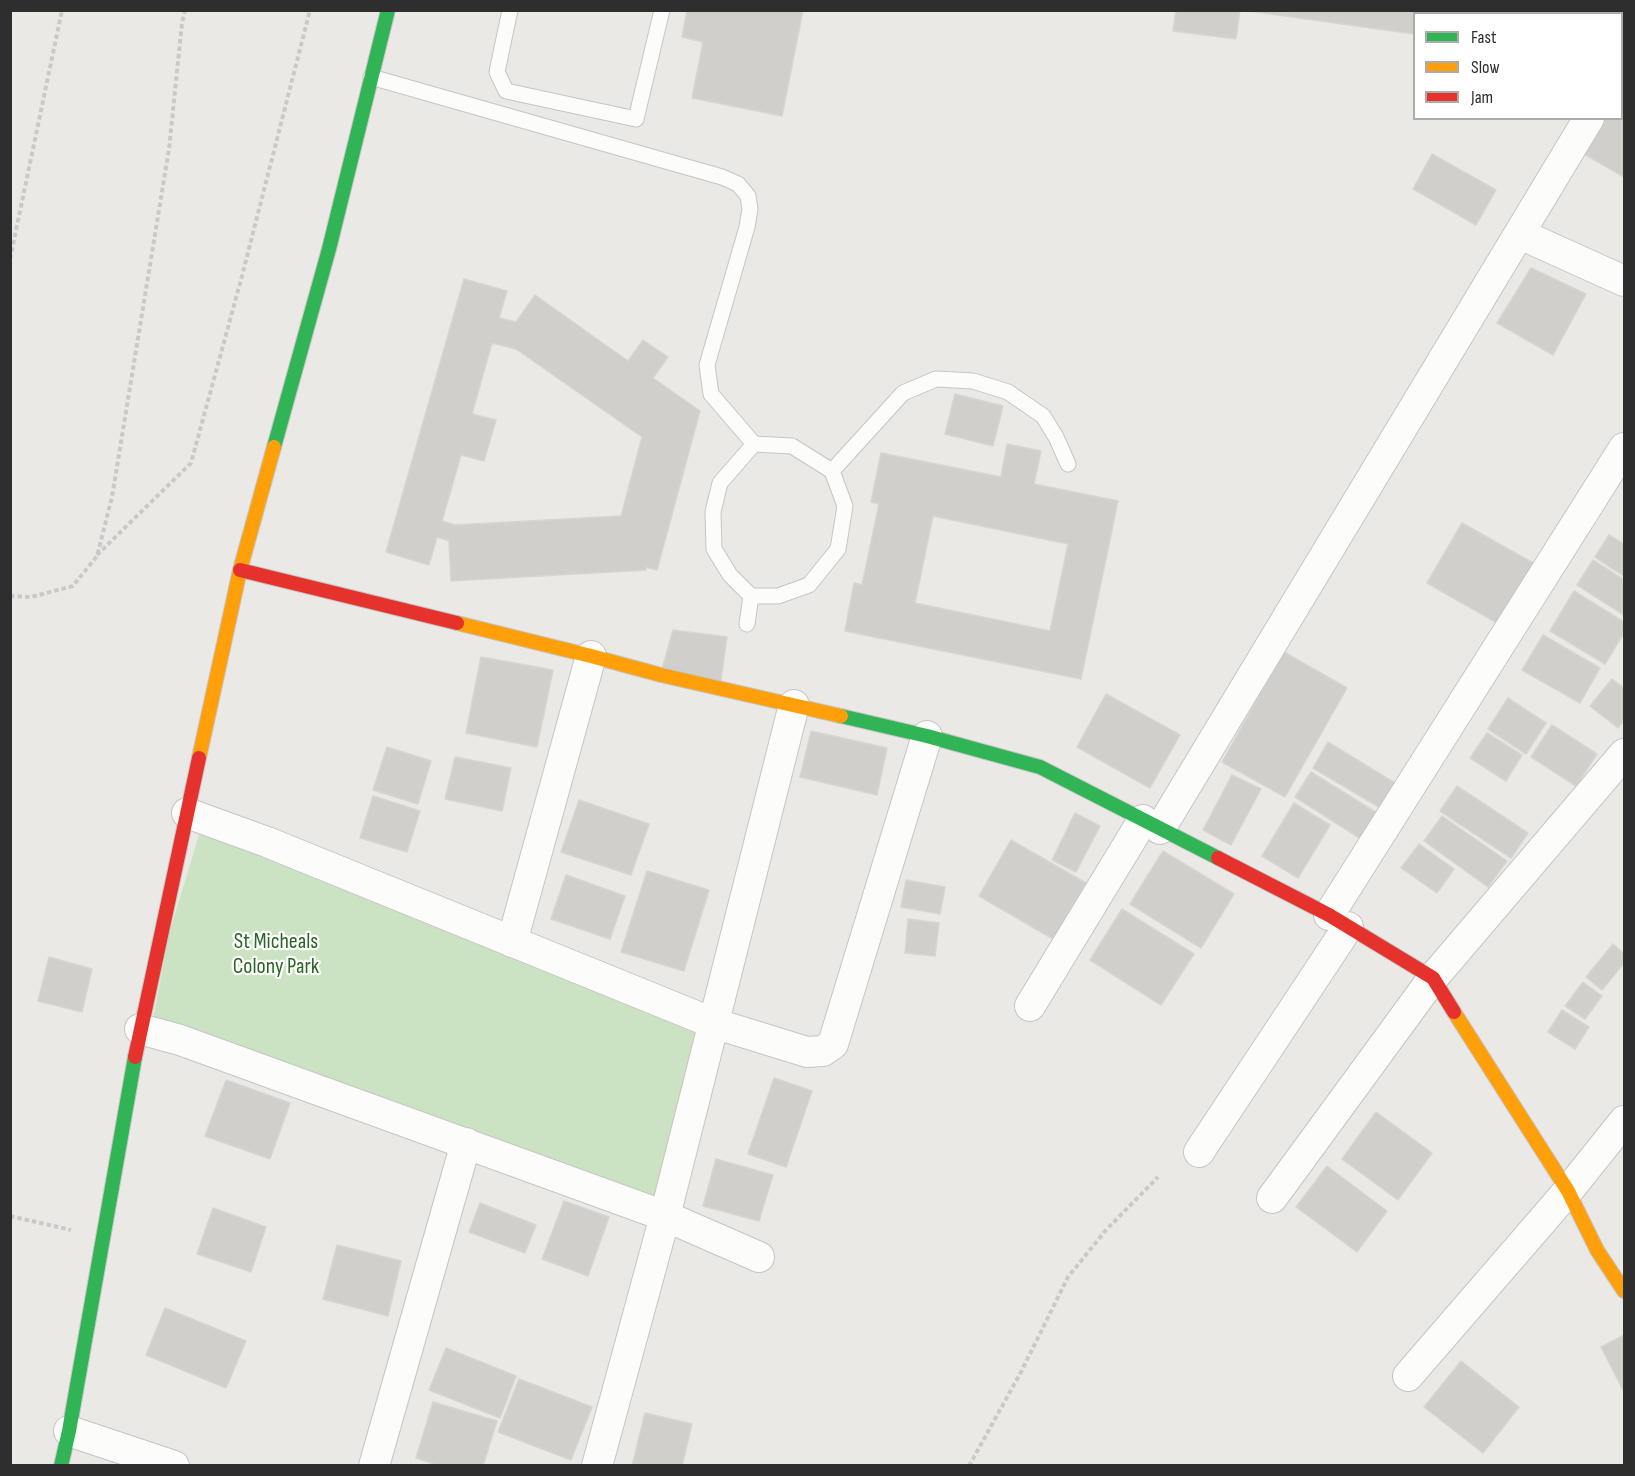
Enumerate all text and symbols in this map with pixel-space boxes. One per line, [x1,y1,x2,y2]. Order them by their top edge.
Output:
legend [1413,12,1623,120]
text: Fast [1471,27,1496,48]
text: Slow [1471,57,1500,78]
text: Jam [1471,87,1493,108]
park label: St Micheals Colony Park [233,929,319,980]

